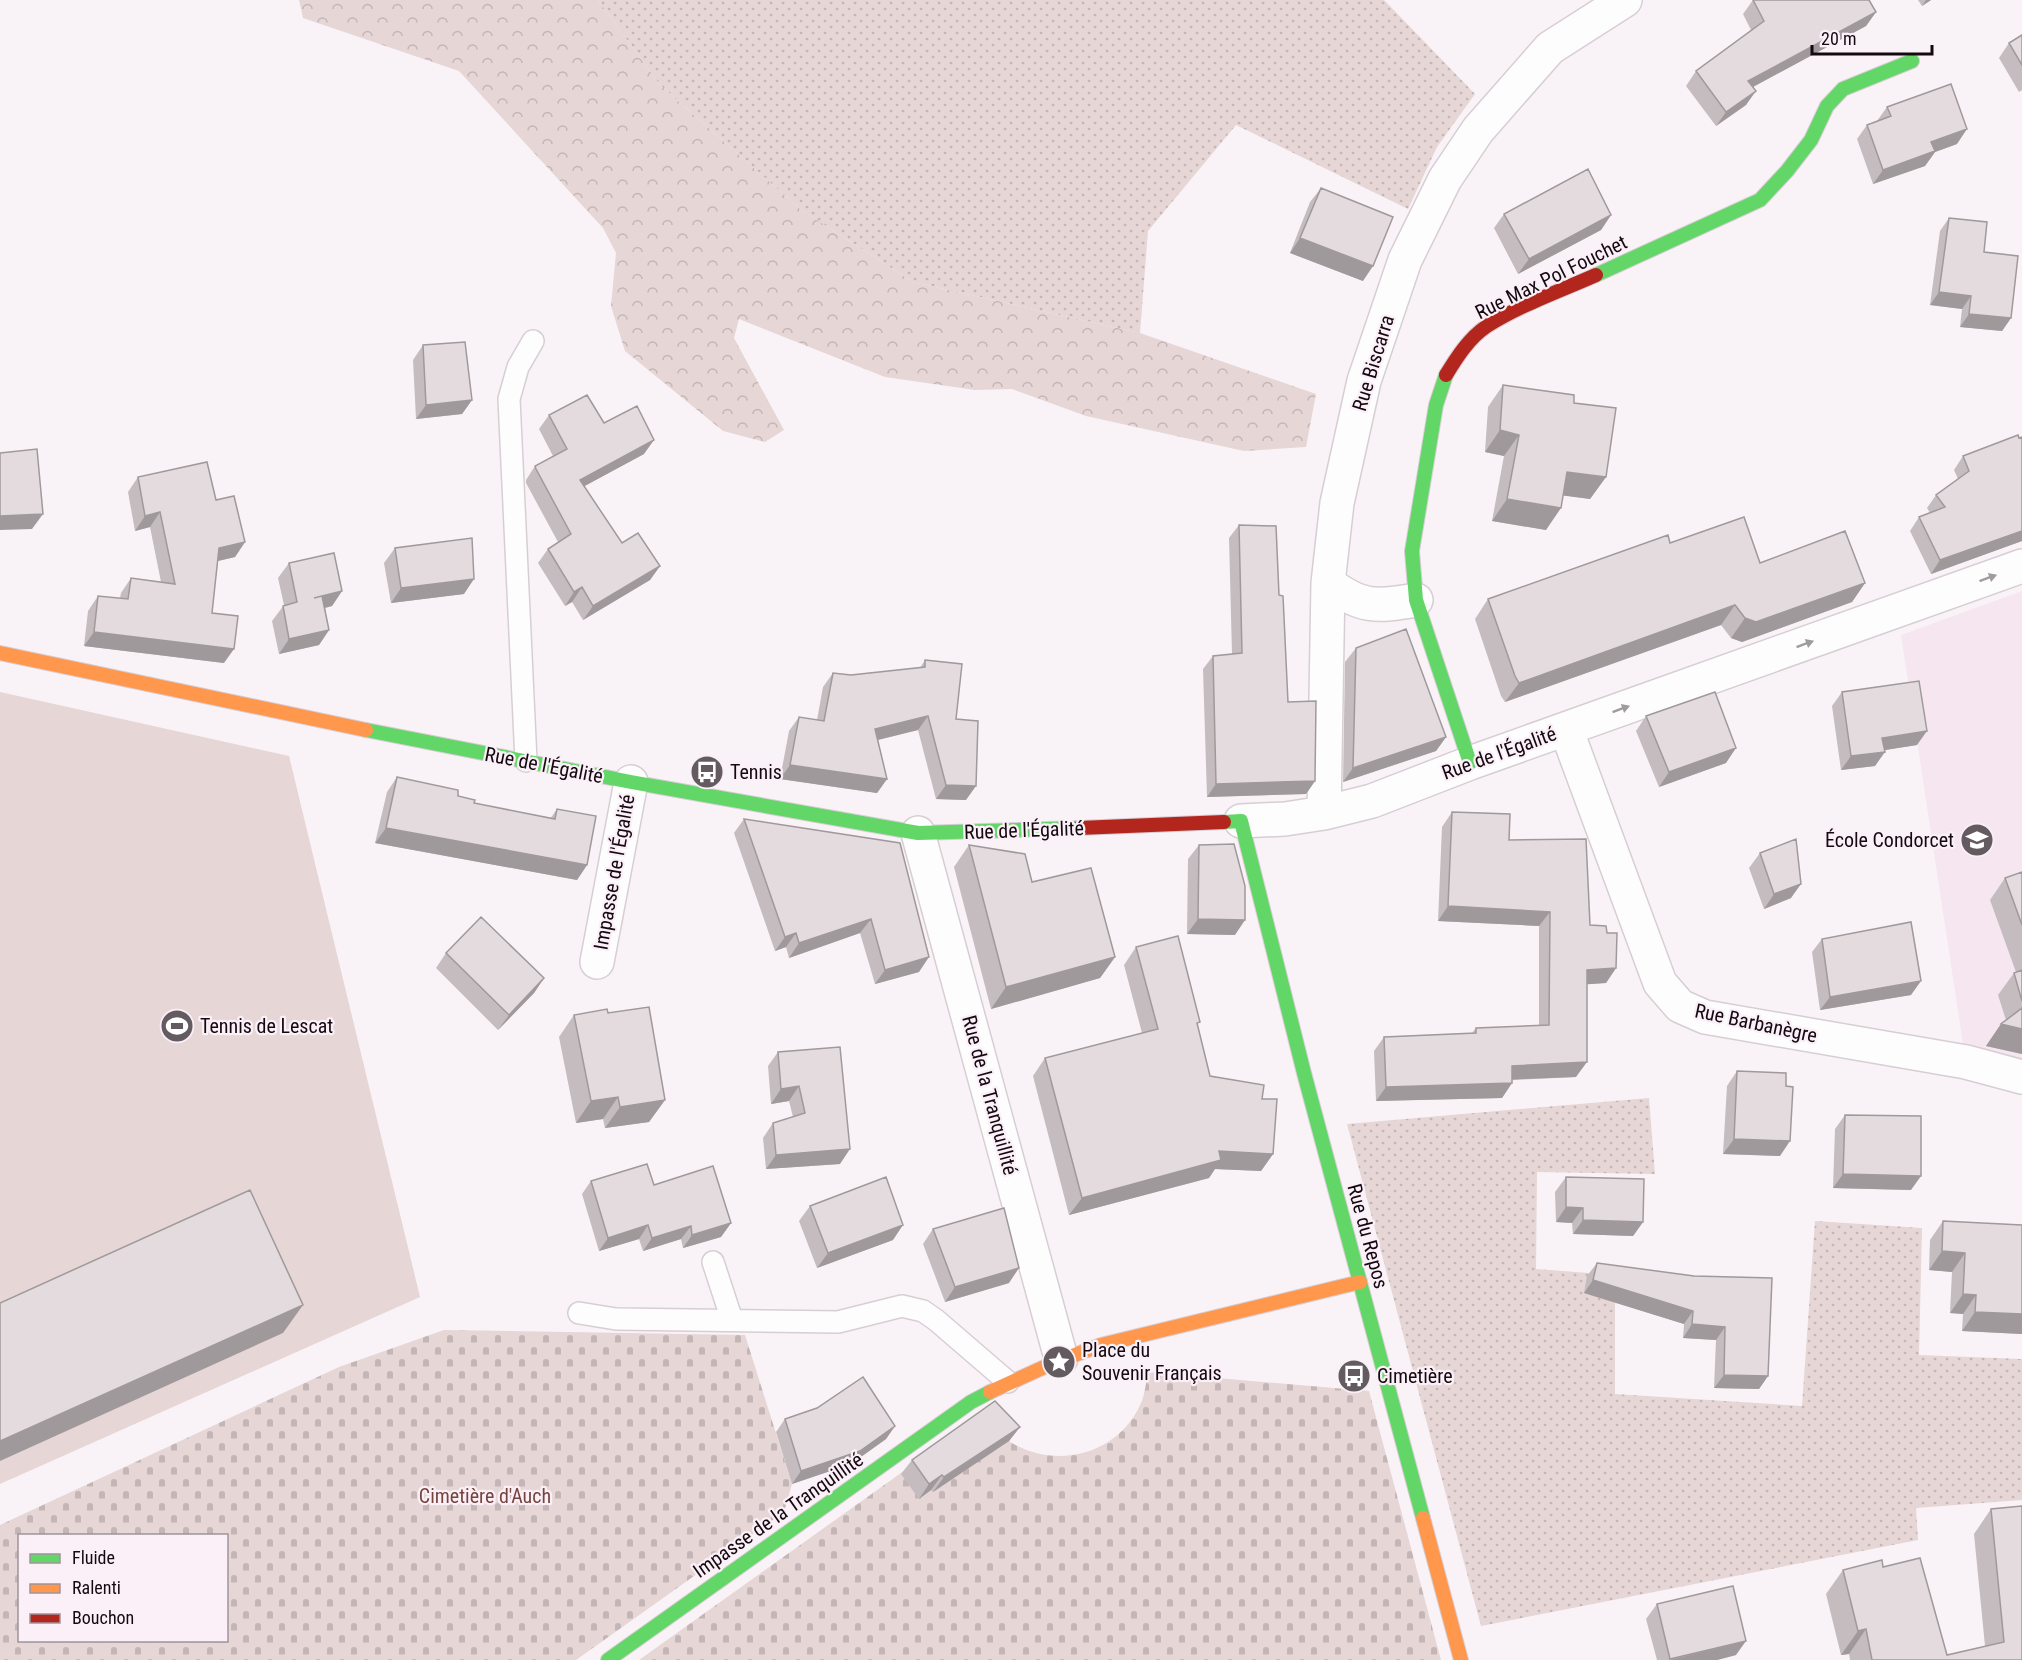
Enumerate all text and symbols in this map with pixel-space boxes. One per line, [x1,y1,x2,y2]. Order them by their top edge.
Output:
scale bar [1812,18,1932,56]
text: 20 m [1821,28,1856,49]
street label: Rue Max Pol Fouchet [1471,230,1631,324]
street label: Rue Biscarra [1347,312,1399,414]
one-way arrow [1979,573,1997,583]
one-way arrow [1796,638,1814,648]
one-way arrow [1612,704,1630,714]
street label: Rue de l'Égalité [1439,721,1559,785]
street label: Rue de l'Égalité [483,742,605,788]
bus stop icon: Tennis [689,754,725,790]
place label: Tennis [730,760,782,784]
street label: Impasse de l'Égalité [589,792,639,952]
street label: Rue de l'Égalité [964,816,1084,844]
school or university icon: École Condorcet [1959,822,1995,858]
place label: École Condorcet [1825,828,1954,852]
street label: Rue Barbanègre [1693,998,1819,1048]
sports icon: Tennis de Lescat [159,1008,195,1044]
street label: Rue de la Tranquillité [957,1012,1023,1178]
place label: Tennis de Lescat [200,1014,333,1038]
street label: Rue du Repos [1343,1181,1393,1291]
place label: Place du Souvenir Français [1082,1338,1222,1385]
place icon: Place du Souvenir Français [1041,1344,1077,1380]
bus stop icon: Cimetière [1336,1358,1372,1394]
place label: Cimetière [1377,1364,1453,1388]
street label: Impasse de la Tranquillité [688,1447,868,1583]
park label: Cimetière d'Auch [419,1484,551,1508]
legend [18,1534,228,1642]
text: Fluide [72,1547,115,1568]
text: Ralenti [72,1577,121,1598]
text: Bouchon [72,1607,134,1628]

